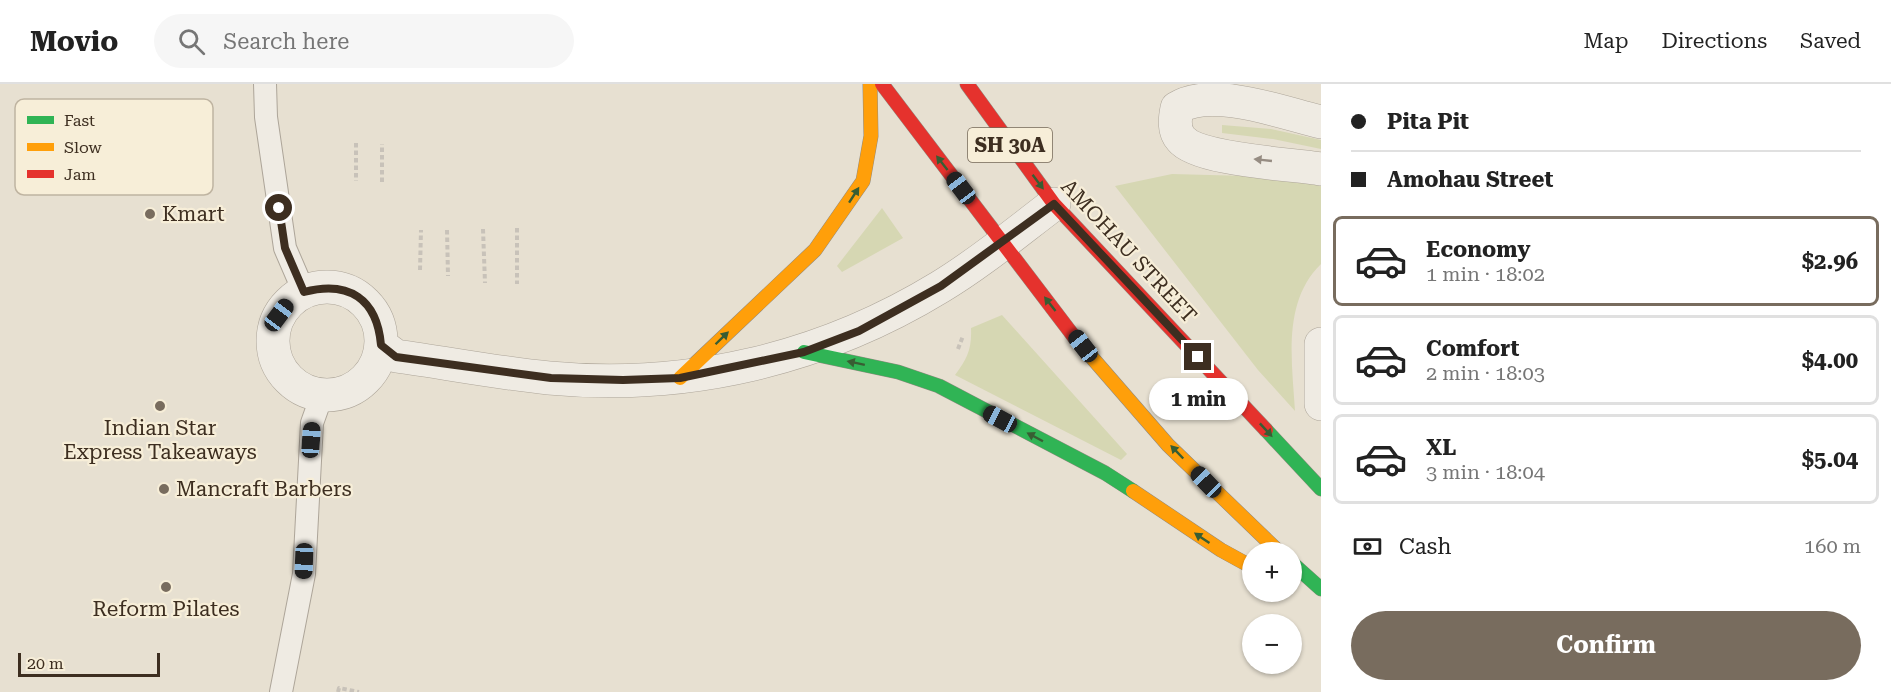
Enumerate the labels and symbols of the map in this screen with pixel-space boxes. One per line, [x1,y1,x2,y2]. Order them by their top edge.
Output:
legend [15,99,213,195]
text: Fast [64,111,95,130]
road number: SH 30A [968,128,1052,162]
text: Slow [64,138,102,157]
one-way arrow [936,155,948,170]
one-way arrow [1254,155,1273,165]
text: Jam [64,165,96,184]
car [943,168,979,208]
one-way arrow [1032,174,1044,190]
street label: AMOHAU STREET [1056,174,1202,328]
one-way arrow [848,187,859,203]
route start [265,194,292,221]
place label: Kmart [162,202,225,226]
marker: Kmart [143,207,157,221]
car [261,295,297,335]
one-way arrow [1044,296,1057,312]
car [1065,326,1101,366]
one-way arrow [715,331,729,345]
route end [1184,343,1211,370]
one-way arrow [846,358,865,367]
callout: 1 min [1148,378,1248,420]
marker: Indian Star Express Takeaways [153,399,167,413]
car [980,403,1020,435]
place label: Indian Star Express Takeaways [63,416,257,464]
car [301,421,321,459]
one-way arrow [1259,423,1273,437]
one-way arrow [1027,432,1044,442]
one-way arrow [1170,446,1184,460]
car [1187,463,1225,501]
place label: Mancraft Barbers [176,477,352,501]
marker: Mancraft Barbers [157,482,171,496]
one-way arrow [1194,532,1210,543]
car [294,543,314,579]
marker: Reform Pilates [159,580,173,594]
place label: Reform Pilates [93,597,239,621]
scale bar [18,650,160,678]

